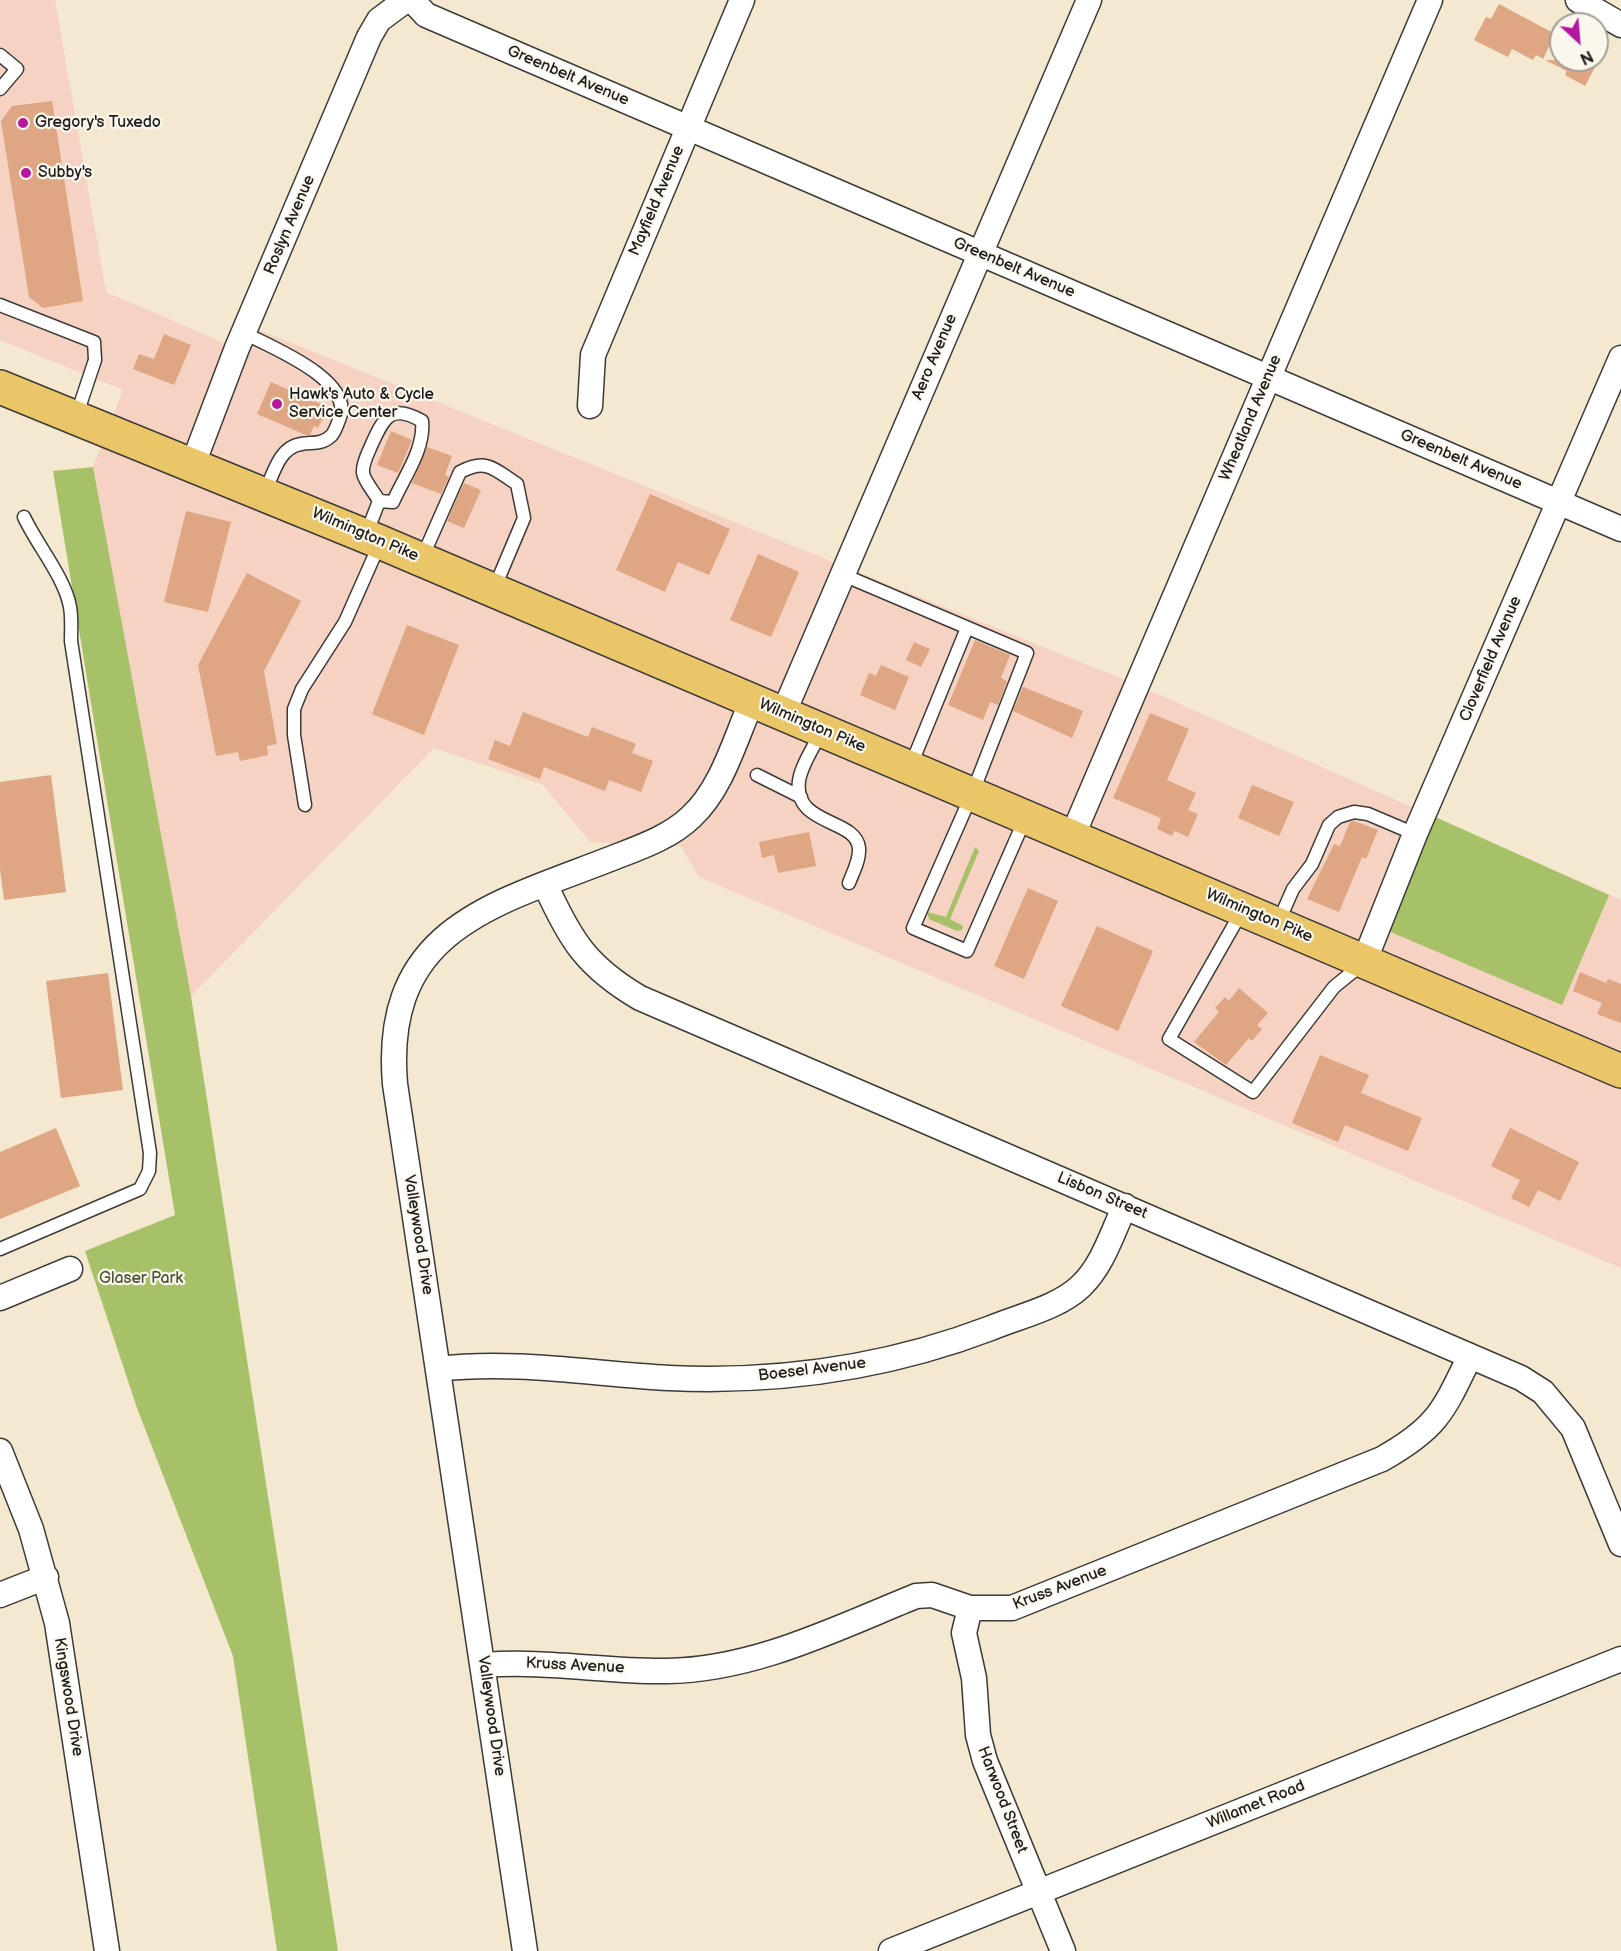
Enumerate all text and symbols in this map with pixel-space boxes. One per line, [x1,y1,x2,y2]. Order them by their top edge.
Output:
north arrow [1549,12,1609,72]
street label: Greenbelt Avenue [504,42,632,110]
text: N [1577,46,1596,68]
place label: Gregory's Tuxedo [35,113,161,133]
marker: Gregory's Tuxedo [16,116,30,130]
street label: Mayfield Avenue [625,143,689,259]
place label: Subby's [38,163,92,183]
marker: Subby's [19,166,33,180]
street label: Roslyn Avenue [260,172,320,278]
street label: Greenbelt Avenue [950,234,1078,302]
street label: Aero Avenue [908,311,962,403]
street label: Wheatland Avenue [1216,352,1286,484]
place label: Hawk's Auto & Cycle Service Center [289,385,434,423]
marker: Hawk's Auto & Cycle Service Center [270,397,284,411]
street label: Greenbelt Avenue [1397,426,1525,494]
street label: Wilmington Pike [309,504,421,566]
street label: Cloverfield Avenue [1456,593,1526,725]
street label: Wilmington Pike [756,695,868,757]
street label: Wilmington Pike [1203,885,1315,947]
street label: Lisbon Street [1054,1168,1150,1224]
street label: Valleywood Drive [399,1174,437,1296]
park label: Glaser Park [99,1269,183,1289]
street label: Boesel Avenue [757,1354,867,1386]
street label: Kruss Avenue [1010,1561,1110,1615]
street label: Kingswood Drive [49,1636,87,1758]
street label: Kruss Avenue [525,1654,625,1678]
street label: Valleywood Drive [473,1655,509,1777]
street label: Harwood Street [973,1744,1031,1856]
street label: Willamet Road [1204,1777,1308,1833]

